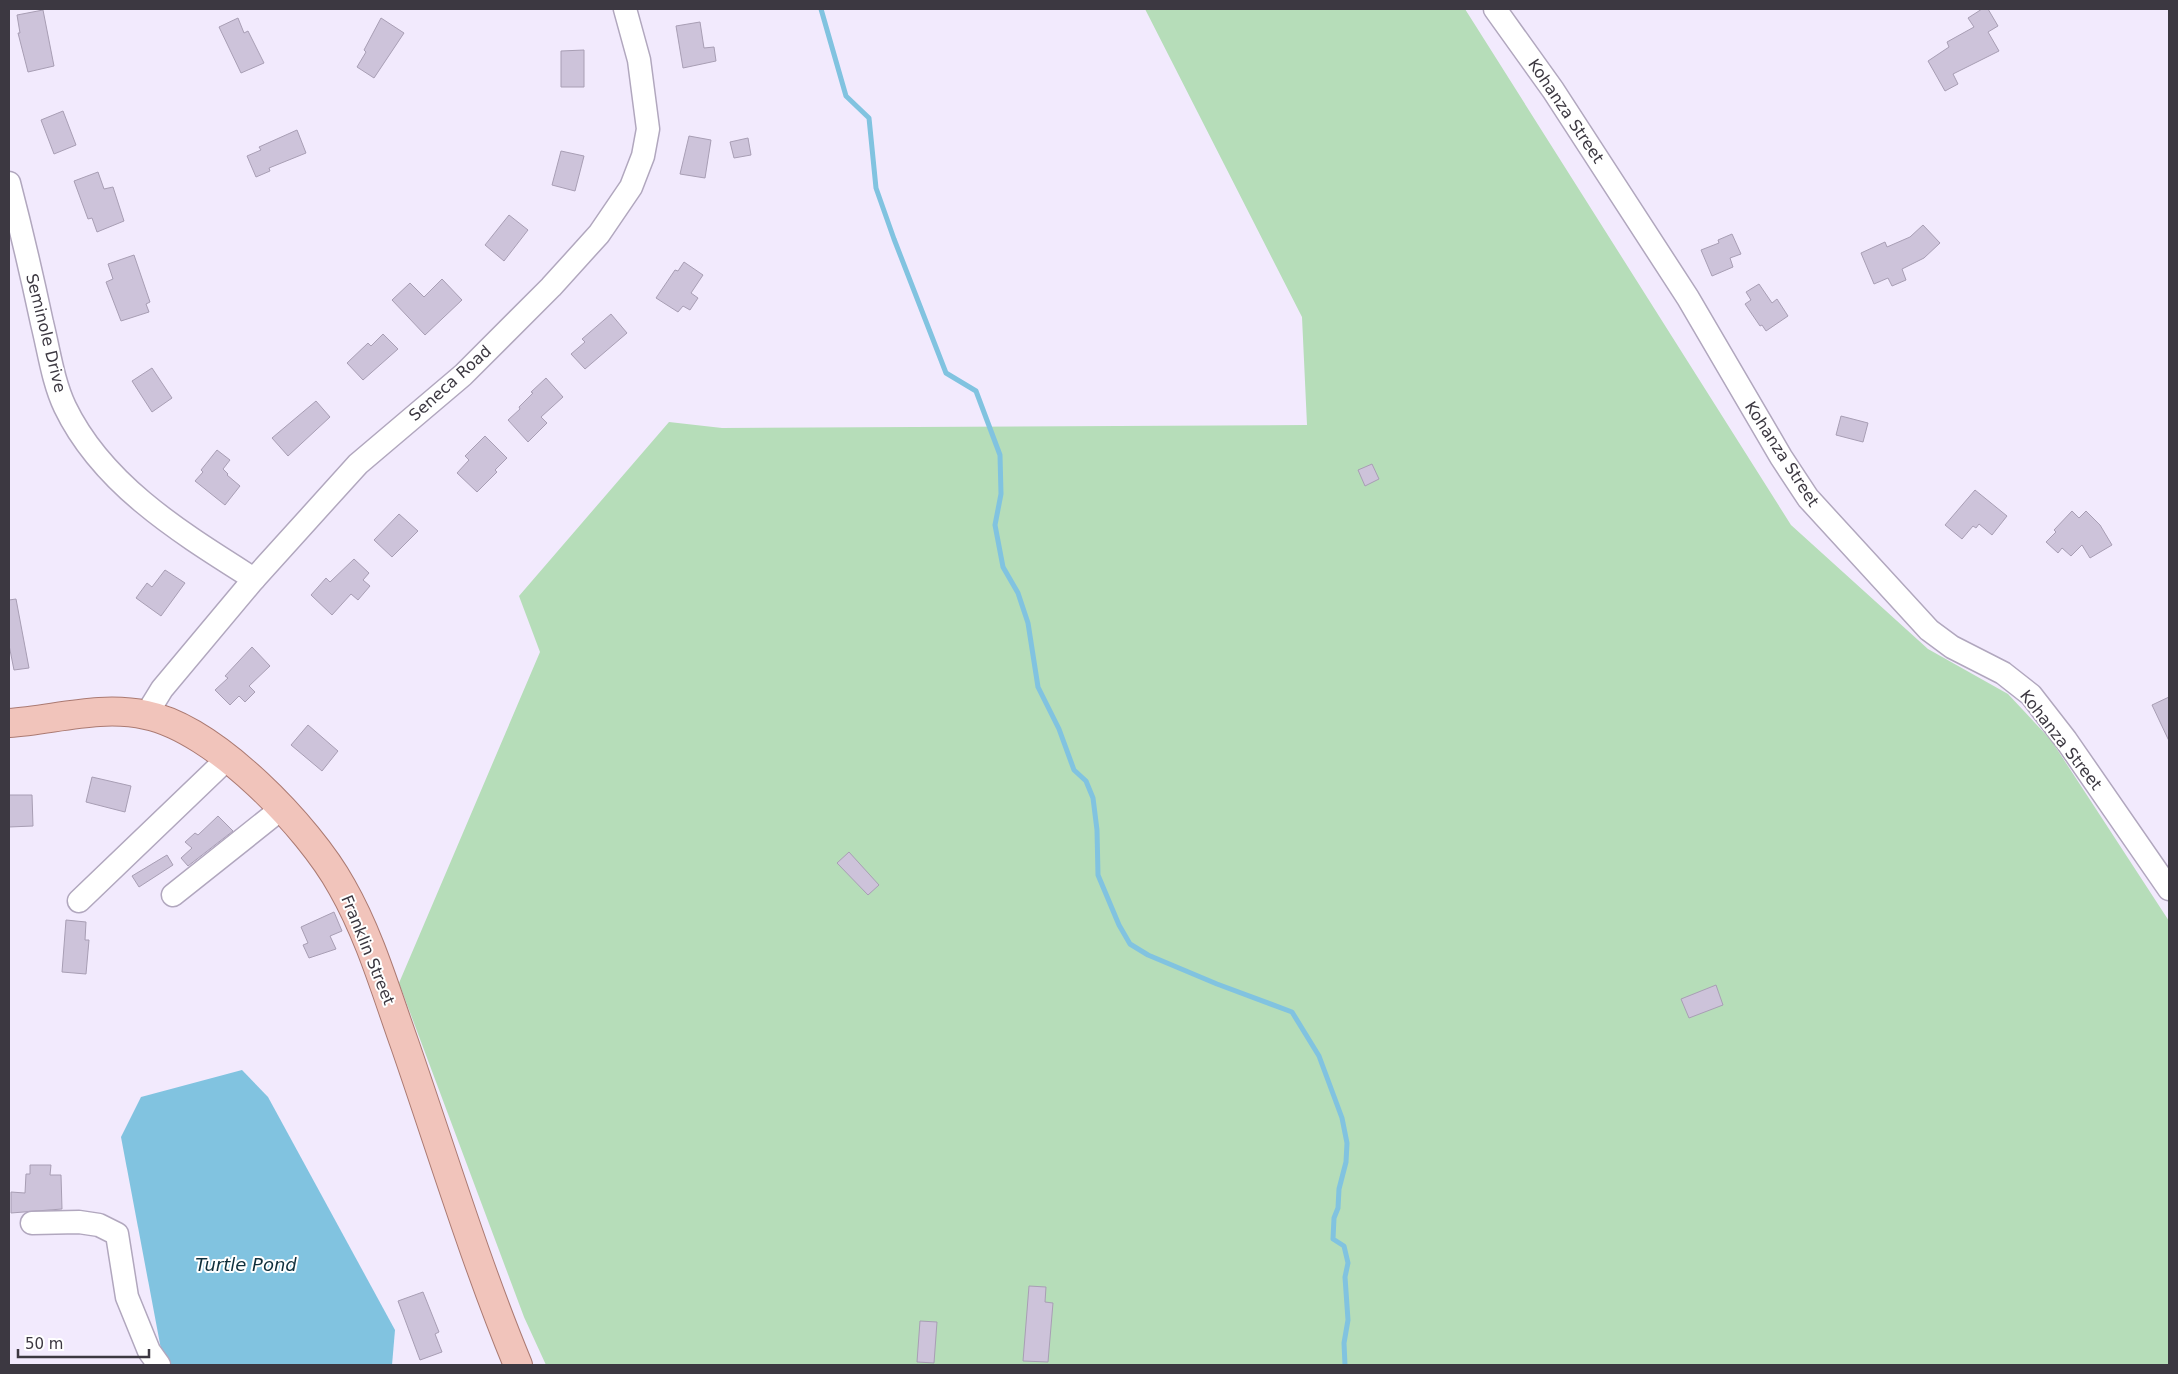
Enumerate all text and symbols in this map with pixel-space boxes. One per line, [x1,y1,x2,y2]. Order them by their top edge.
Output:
street label: Kohanza Street [1524,55,1608,167]
street label: Seminole Drive [22,272,70,394]
street label: Seneca Road [405,341,495,425]
street label: Kohanza Street [1741,398,1823,510]
street label: Kohanza Street [2016,686,2106,794]
street label: Franklin Street [337,892,399,1008]
water label: Turtle Pond [195,1254,297,1275]
scale bar [18,1326,149,1358]
text: 50 m [25,1335,63,1353]

